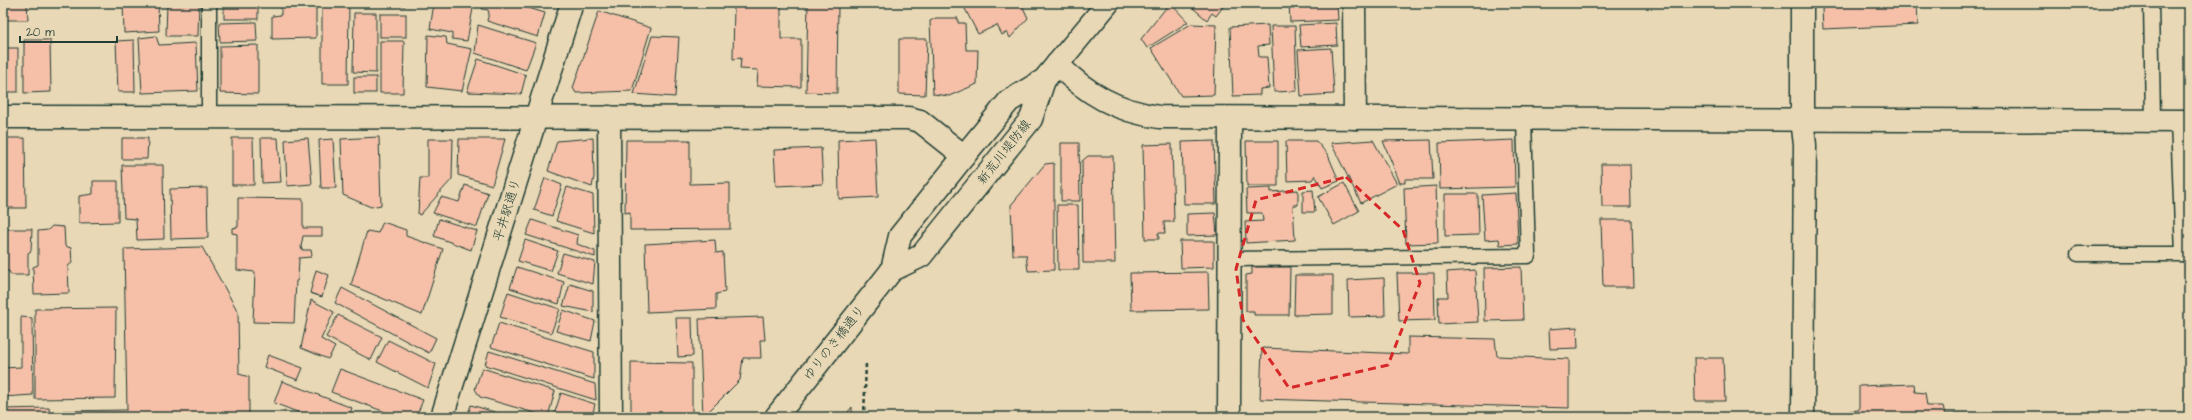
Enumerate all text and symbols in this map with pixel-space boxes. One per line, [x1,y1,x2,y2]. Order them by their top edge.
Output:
scale bar [20,18,117,44]
text: 20 m [26,24,55,41]
street label: 新荒川堤防線 [973,115,1036,188]
street label: 平井駅通り [489,176,525,244]
street label: ゆりのき橋通り [799,302,869,384]

